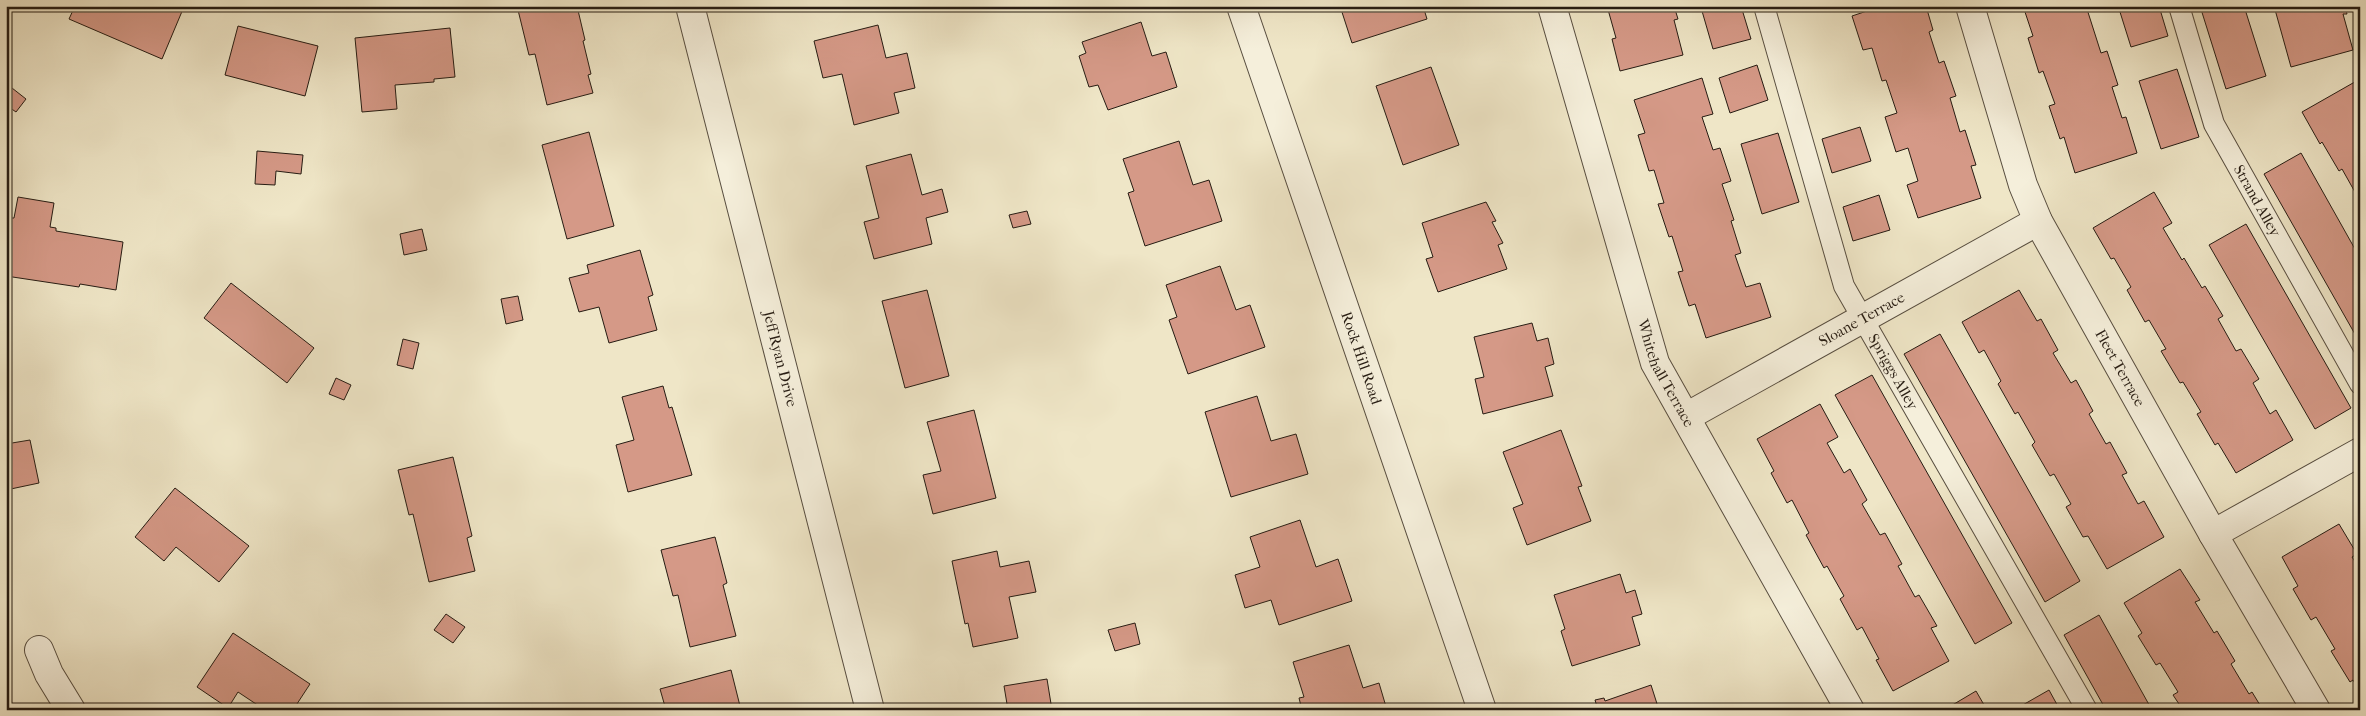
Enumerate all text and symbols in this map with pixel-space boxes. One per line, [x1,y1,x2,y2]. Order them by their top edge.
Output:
street label: Strand Alley [2230,162,2285,241]
street label: Sloane Terrace [1815,288,1908,350]
street label: Jeff Ryan Drive [759,308,801,409]
street label: Rock Hill Road [1337,309,1386,408]
street label: Whitehall Terrace [1634,316,1698,431]
street label: Fleet Terrace [2091,326,2149,410]
street label: Spriggs Alley [1864,331,1922,414]

